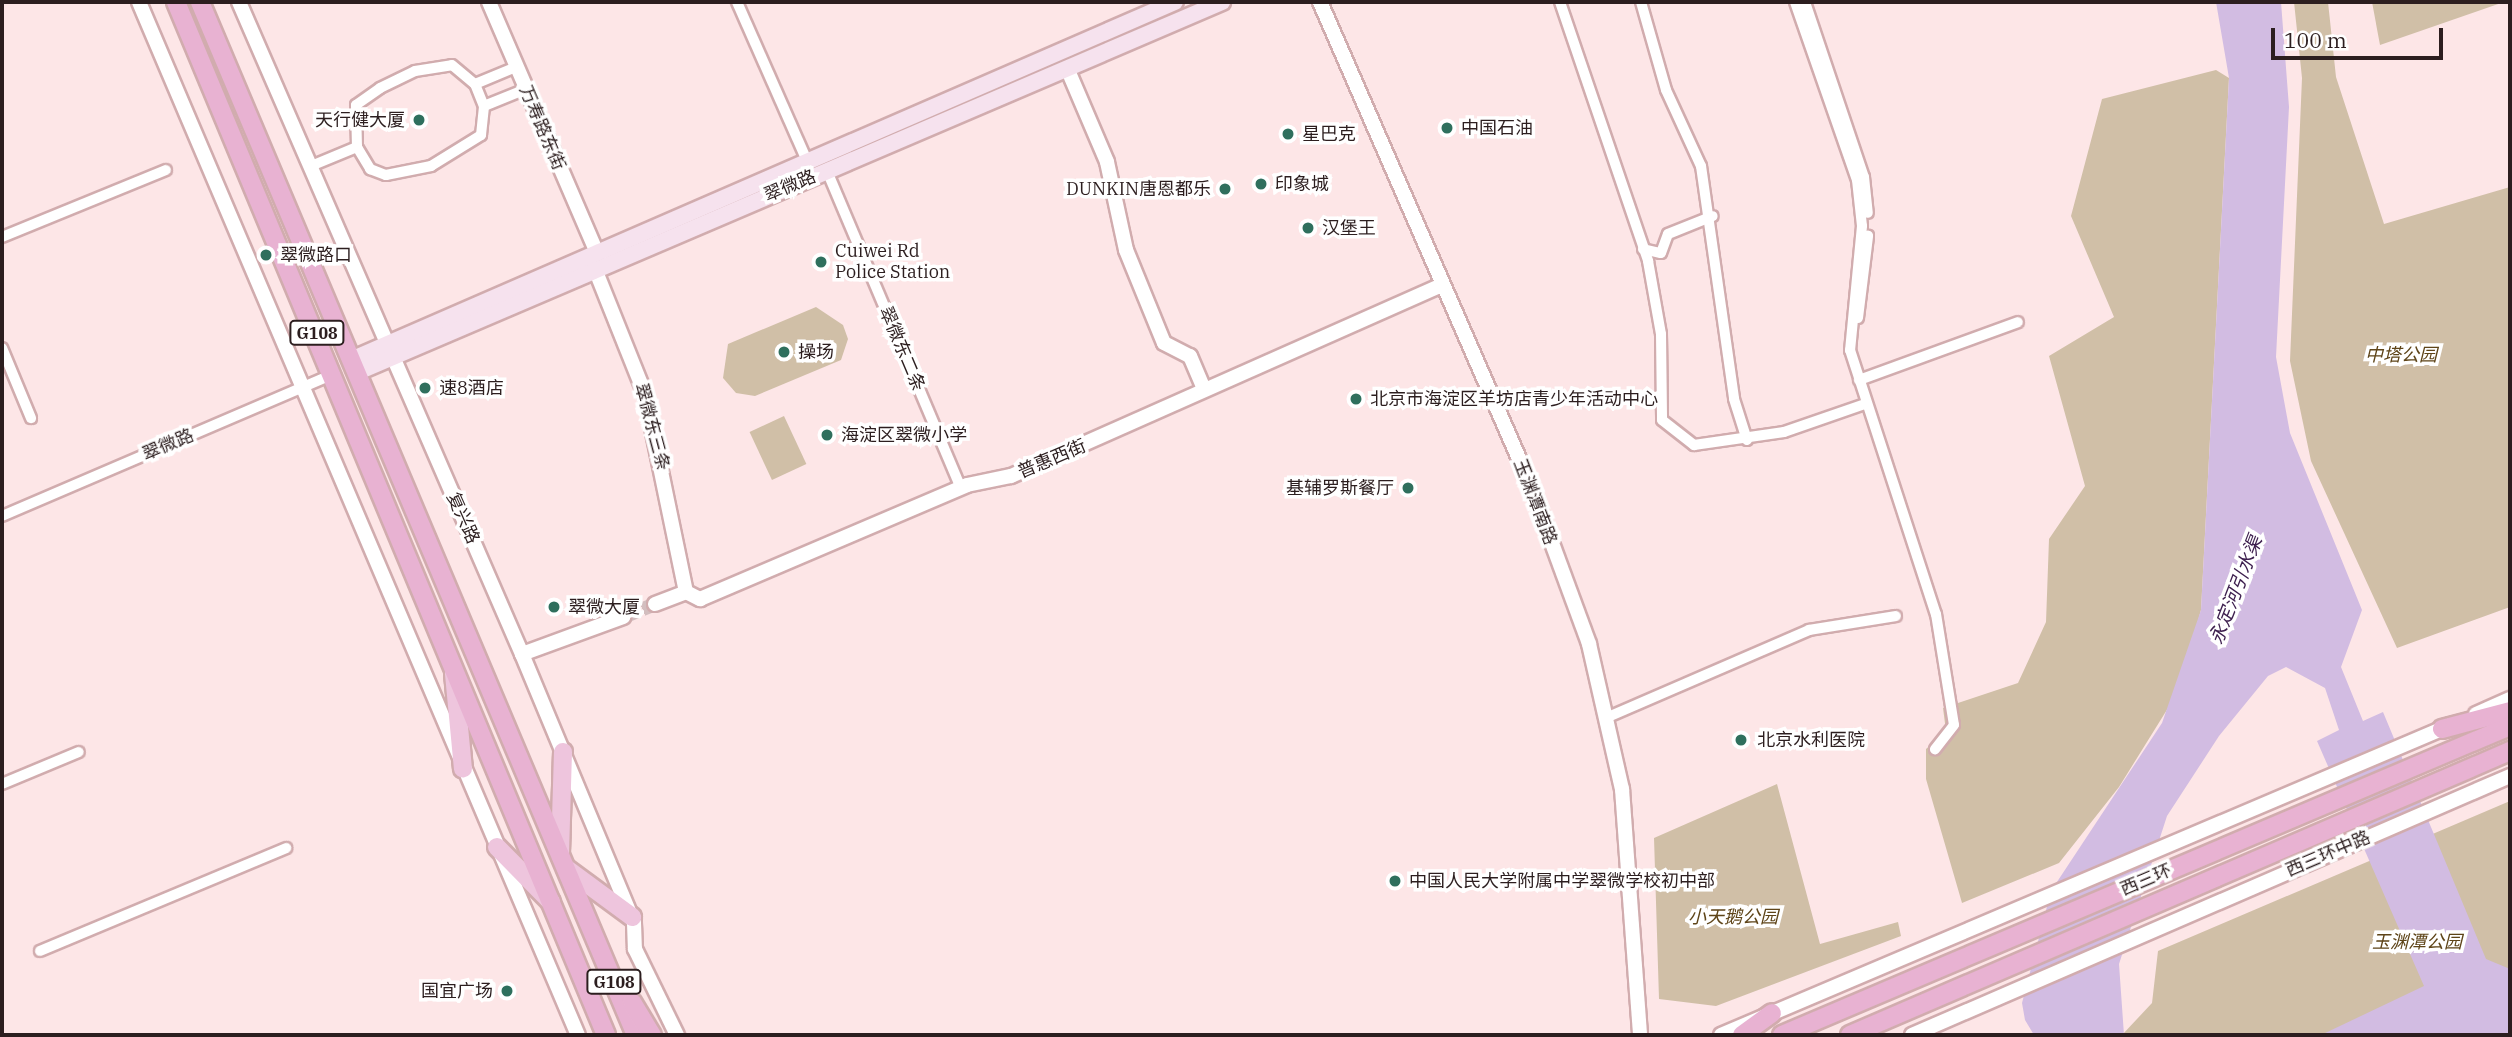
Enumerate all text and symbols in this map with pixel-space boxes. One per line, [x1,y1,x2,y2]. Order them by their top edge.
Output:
scale bar [2274,14,2446,58]
text: 100 m [2284,26,2347,54]
street label: 万寿路东街 [514,82,570,174]
place label: 天行健大厦 [315,109,405,131]
marker: 天行健大厦 [411,112,427,128]
place label: 中国石油 [1461,117,1533,139]
marker: 中国石油 [1439,120,1455,136]
place label: 星巴克 [1302,123,1356,145]
marker: 星巴克 [1280,126,1296,142]
street label: 翠微路 [761,166,819,206]
place label: 印象城 [1275,173,1329,195]
marker: 印象城 [1253,176,1269,192]
place label: DUNKIN唐恩都乐 [1066,178,1211,200]
marker: DUNKIN唐恩都乐 [1217,181,1233,197]
place label: 汉堡王 [1322,217,1376,239]
marker: 汉堡王 [1300,220,1316,236]
place label: Cuiwei Rd Police Station [835,241,950,284]
place label: 翠微路口 [280,244,352,266]
marker: 翠微路口 [258,247,274,263]
marker: Cuiwei Rd Police Station [813,254,829,270]
street label: 翠微东二条 [874,303,930,395]
road number: G108 [289,320,345,346]
place label: 操场 [798,341,834,363]
marker: 操场 [776,344,792,360]
park label: 中塔公园 [2365,344,2437,366]
place label: 速8酒店 [439,377,504,399]
marker: 速8酒店 [417,380,433,396]
street label: 翠微东三条 [630,381,674,473]
place label: 北京市海淀区羊坊店青少年活动中心 [1370,388,1658,410]
marker: 北京市海淀区羊坊店青少年活动中心 [1348,391,1364,407]
place label: 海淀区翠微小学 [841,424,967,446]
street label: 翠微路 [139,425,197,465]
marker: 海淀区翠微小学 [819,427,835,443]
street label: 普惠西街 [1015,435,1089,483]
street label: 玉渊潭南路 [1509,456,1561,548]
place label: 基辅罗斯餐厅 [1286,477,1394,499]
marker: 基辅罗斯餐厅 [1400,480,1416,496]
street label: 复兴路 [442,489,484,547]
water label: 永定河引水渠 [2205,533,2267,647]
place label: 翠微大厦 [568,596,640,618]
marker: 翠微大厦 [546,599,562,615]
place label: 北京水利医院 [1757,729,1865,751]
marker: 北京水利医院 [1731,730,1751,750]
street label: 西三环中路 [2282,826,2374,882]
street label: 西三环 [2117,860,2175,900]
place label: 中国人民大学附属中学翠微学校初中部 [1409,870,1715,892]
marker: 中国人民大学附属中学翠微学校初中部 [1387,873,1403,889]
park label: 小天鹅公园 [1688,906,1778,928]
park label: 玉渊潭公园 [2372,931,2462,953]
road number: G108 [586,970,642,994]
place label: 国宜广场 [421,980,493,1002]
marker: 国宜广场 [499,983,515,999]

